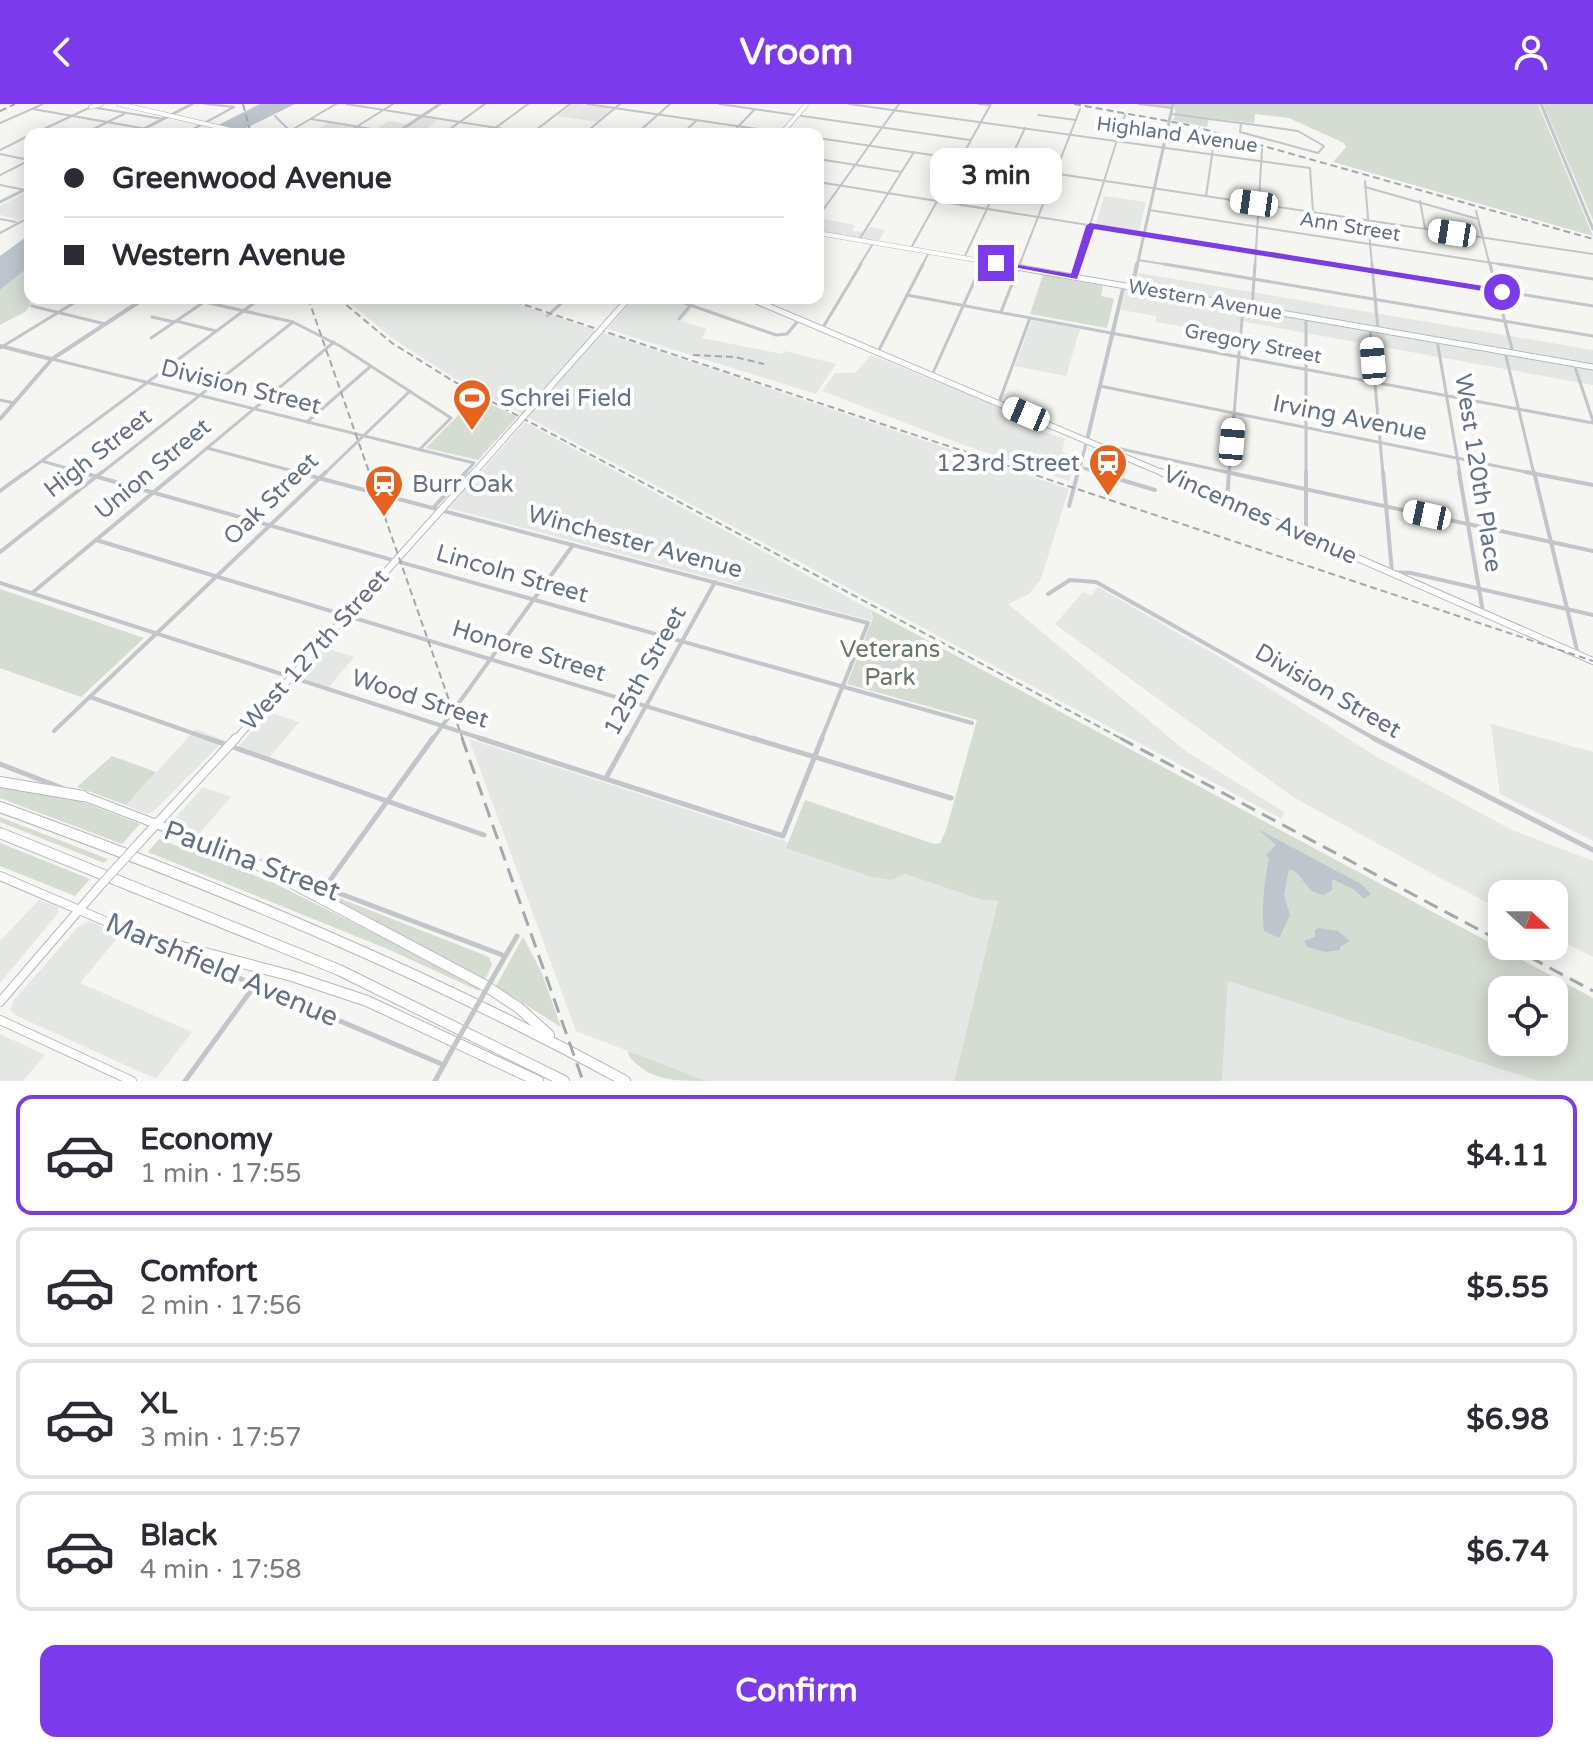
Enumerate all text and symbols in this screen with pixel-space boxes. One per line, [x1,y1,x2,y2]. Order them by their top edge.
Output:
icon: back [40,30,84,74]
icon: person [1509,30,1553,74]
text: Vroom [740,31,853,74]
street label: Highland Avenue [1095,112,1259,158]
callout: 3 min [930,147,1062,203]
text: Greenwood Avenue [112,160,392,197]
text: 3 min [961,160,1031,191]
car [1229,188,1279,218]
street label: Ann Street [1298,207,1402,247]
car [1426,217,1478,249]
text: Western Avenue [112,237,345,274]
route end [978,245,1014,281]
route start [1484,274,1520,310]
street label: Western Avenue [1126,275,1284,325]
street label: Gregory Street [1182,319,1324,369]
car [1359,336,1387,386]
street label: Division Street [158,353,324,421]
street label: West 120th Place [1448,372,1508,574]
sports icon: Schrei Field [451,377,493,432]
place label: Schrei Field [500,384,632,413]
street label: Irving Avenue [1270,389,1430,447]
car [999,394,1053,434]
street label: High Street [38,402,158,504]
street label: Union Street [89,412,217,526]
car [1218,417,1246,467]
station icon: 123rd Street [1087,442,1129,497]
street label: Oak Street [218,447,324,551]
place label: 123rd Street [936,449,1080,478]
street label: Vincennes Avenue [1158,459,1362,571]
station icon: Burr Oak [363,463,405,518]
place label: Burr Oak [412,470,514,499]
car [1401,498,1453,532]
street label: Winchester Avenue [525,499,745,585]
street label: Lincoln Street [432,538,592,610]
street label: West 127th Street [235,563,395,737]
street label: 125th Street [597,601,693,741]
street label: Honore Street [449,614,609,688]
park label: Veterans Park [840,635,940,692]
street label: Division Street [1250,637,1406,745]
street label: Wood Street [348,663,492,735]
street label: Paulina Street [159,813,345,909]
north arrow [1488,880,1568,960]
map controls [1488,880,1568,1056]
street label: Marshfield Avenue [101,906,343,1034]
button: locate [1488,976,1568,1056]
icon: car [44,1119,116,1191]
text: Economy [140,1121,273,1158]
text: $4.11 [1466,1137,1549,1174]
text: 1 min · 17:55 [140,1158,302,1189]
icon: car [44,1251,116,1323]
text: Comfort [140,1253,258,1290]
text: $5.55 [1467,1269,1549,1306]
text: 2 min · 17:56 [140,1290,302,1321]
icon: car [44,1383,116,1455]
text: XL [140,1385,177,1422]
text: $6.98 [1466,1401,1549,1438]
text: 3 min · 17:57 [140,1422,302,1453]
icon: car [44,1515,116,1587]
text: Black [140,1517,217,1554]
text: $6.74 [1467,1533,1549,1570]
text: 4 min · 17:58 [140,1554,302,1585]
button: Confirm [40,1645,1553,1737]

